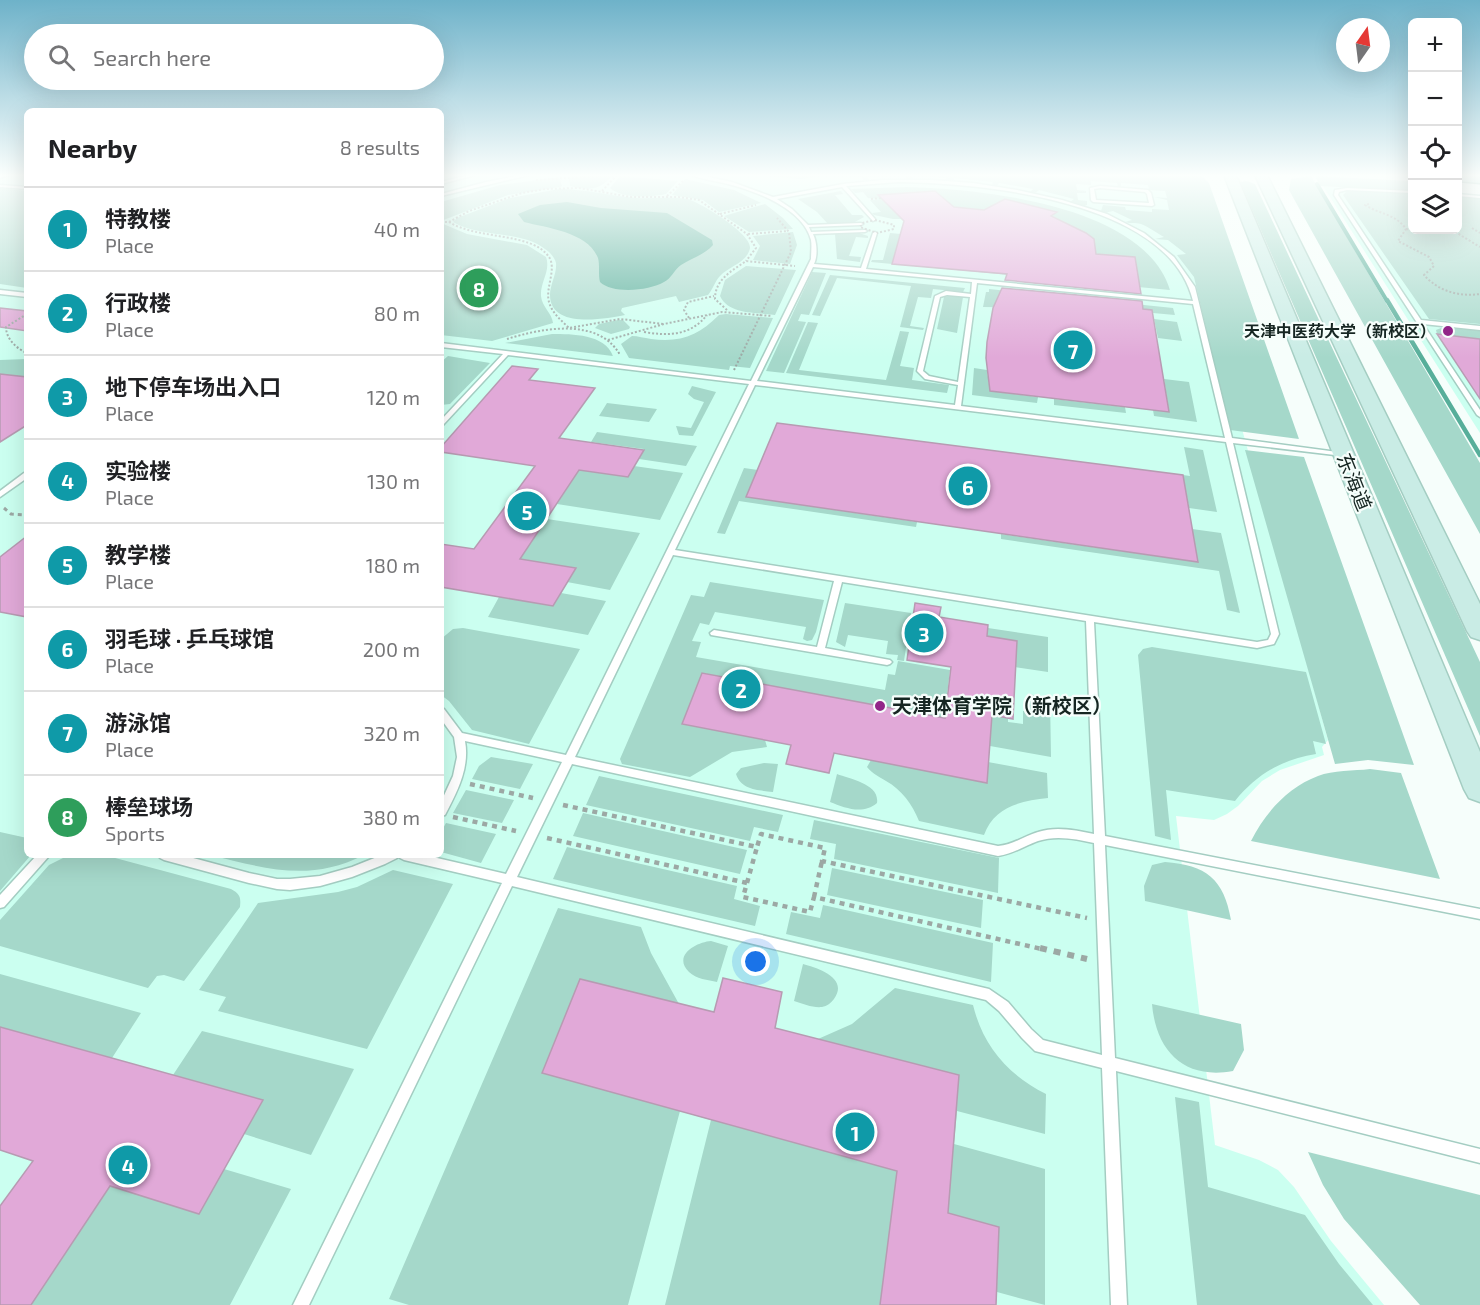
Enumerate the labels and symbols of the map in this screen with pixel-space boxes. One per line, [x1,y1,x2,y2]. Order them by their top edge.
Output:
north arrow [1336,18,1390,72]
pin: 8 [460,266,498,310]
place label: 天津中医药大学（新校区） [1244,321,1436,340]
marker: 天津中医药大学（新校区） [1441,324,1455,338]
pin: 7 [1054,328,1092,372]
street label: 东海道 [1333,449,1377,514]
pin: 6 [948,464,988,508]
pin: 5 [508,488,546,534]
pin: 3 [904,610,944,656]
pin: 2 [722,666,760,712]
place label: 天津体育学院（新校区） [892,693,1112,717]
marker: 天津体育学院（新校区） [873,699,887,713]
your location [741,947,770,976]
pin: 1 [836,1110,874,1154]
pin: 4 [108,1142,148,1188]

